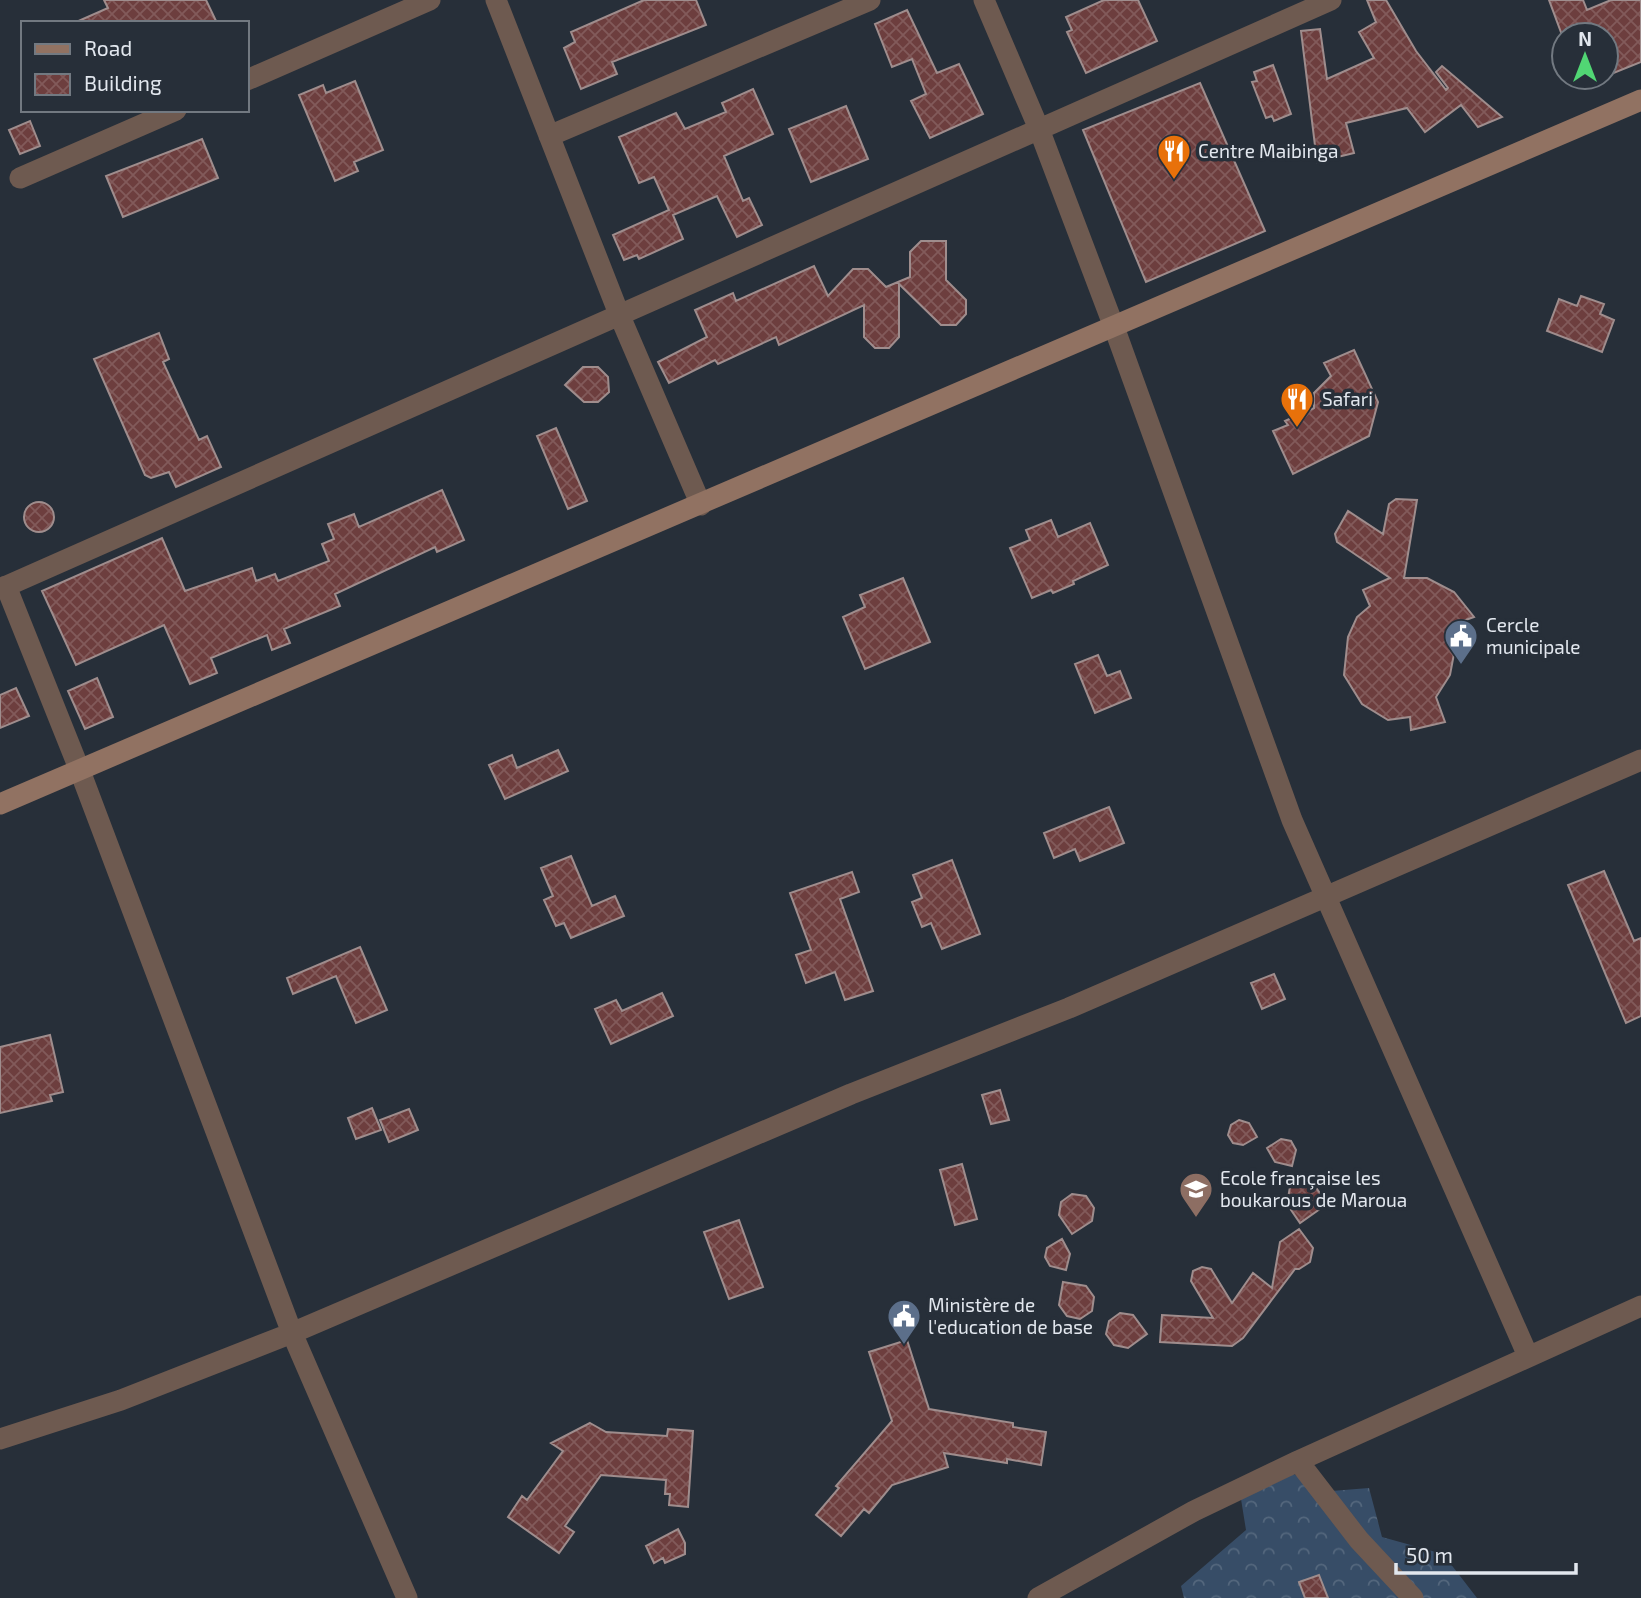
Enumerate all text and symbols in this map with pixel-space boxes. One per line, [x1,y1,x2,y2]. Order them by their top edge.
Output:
legend [21,21,248,112]
north arrow [1550,21,1620,91]
text: N [1578,27,1592,50]
text: Road [84,35,132,60]
text: Building [84,70,162,95]
restaurant icon: Centre Maibinga [1155,132,1193,181]
place label: Centre Maibinga [1198,139,1338,162]
restaurant icon: Safari [1278,380,1316,429]
place label: Safari [1322,387,1373,410]
place label: Cercle municipale [1486,613,1581,658]
public building icon: Cercle municipale [1442,617,1480,666]
place label: Ecole française les boukarous de Maroua [1220,1166,1407,1211]
school or university icon: Ecole française les boukarous de Maroua [1177,1170,1215,1219]
place label: Ministère de l'education de base [928,1293,1093,1338]
public building icon: Ministère de l'education de base [885,1297,923,1346]
scale bar [1396,1532,1576,1576]
text: 50 m [1406,1542,1453,1567]

